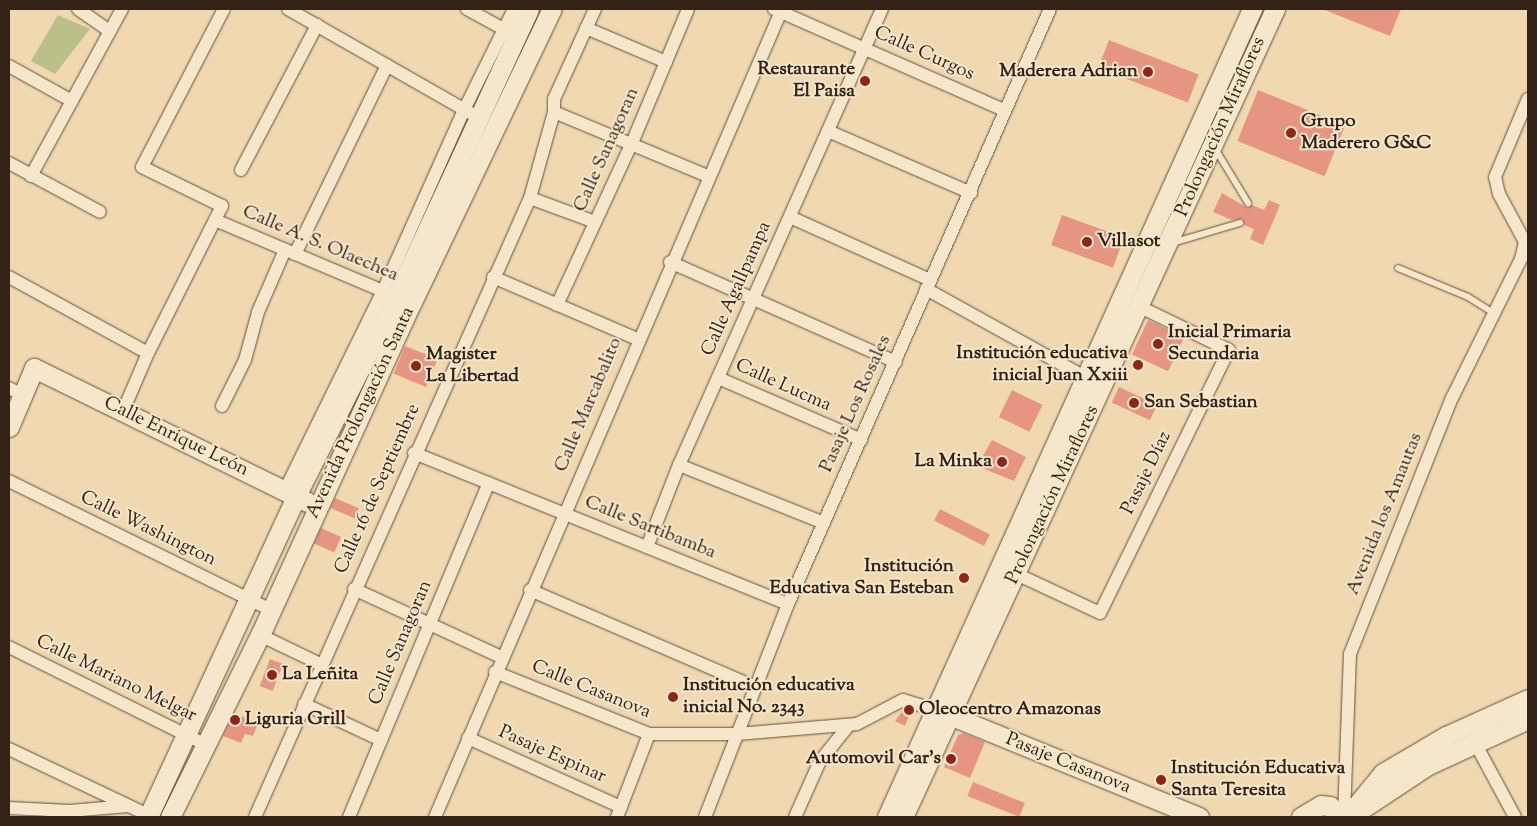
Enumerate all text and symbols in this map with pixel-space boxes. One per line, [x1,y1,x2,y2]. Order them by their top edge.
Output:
street label: Calle Curgos [870,22,978,86]
street label: Prolongación Miraflores [1171,34,1271,220]
place label: Restaurante El Paisa [757,59,855,103]
place label: Maderera Adrian [999,61,1138,83]
marker: Maderera Adrian [1142,66,1154,78]
marker: Restaurante El Paisa [859,75,871,87]
street label: Calle Sanagoran [569,84,645,216]
place label: Grupo Maderero G&C [1301,111,1432,155]
marker: Grupo Maderero G&C [1285,127,1297,139]
street label: Calle A. S. Olaechea [239,201,401,287]
street label: Calle Agallpampa [697,218,777,360]
place label: Villasot [1097,231,1160,253]
marker: Villasot [1081,236,1093,248]
street label: Avenida Prolongación Santa [302,304,420,522]
place label: Inicial Primaria Secundaria [1168,322,1291,366]
street label: Pasaje Los Rosales [816,332,896,476]
street label: Calle Marcabalito [550,334,628,476]
marker: Inicial Primaria Secundaria [1152,338,1164,350]
place label: Institución educativa inicial Juan Xxiii [956,343,1128,387]
place label: Magister La Libertad [426,344,519,388]
street label: Calle Lucma [732,355,834,417]
marker: Institución educativa inicial Juan Xxiii [1132,359,1144,371]
marker: Magister La Libertad [410,360,422,372]
street label: Calle Enrique León [100,392,252,482]
place label: San Sebastian [1144,392,1258,414]
marker: San Sebastian [1128,397,1140,409]
street label: Calle 16 de Septiembre [330,401,426,577]
street label: Prolongación Miraflores [1002,402,1104,588]
street label: Pasaje Díaz [1117,428,1177,518]
street label: Avenida los Amautas [1342,430,1428,598]
place label: La Minka [915,451,992,473]
marker: La Minka [996,456,1008,468]
street label: Calle Washington [76,486,220,572]
street label: Calle Sartibamba [581,491,719,565]
place label: Institución Educativa San Esteban [769,556,954,600]
marker: Institución Educativa San Esteban [958,572,970,584]
street label: Calle Sanagoran [364,577,438,709]
street label: Calle Mariano Melgar [32,630,200,728]
street label: Calle Casanova [528,656,654,724]
place label: La Leñita [282,664,358,686]
marker: La Leñita [266,669,278,681]
place label: Institución educativa inicial No. 2343 [683,675,855,719]
marker: Institución educativa inicial No. 2343 [667,691,679,703]
place label: Oleocentro Amazonas [919,699,1101,721]
marker: Oleocentro Amazonas [903,704,915,716]
place label: Liguria Grill [245,709,346,731]
marker: Liguria Grill [229,714,241,726]
street label: Pasaje Espinar [495,721,609,789]
street label: Pasaje Casanova [1002,729,1134,799]
place label: Automovil Car's [806,748,941,770]
marker: Automovil Car's [945,753,957,765]
place label: Institución Educativa Santa Teresita [1171,758,1345,802]
marker: Institución Educativa Santa Teresita [1155,774,1167,786]

